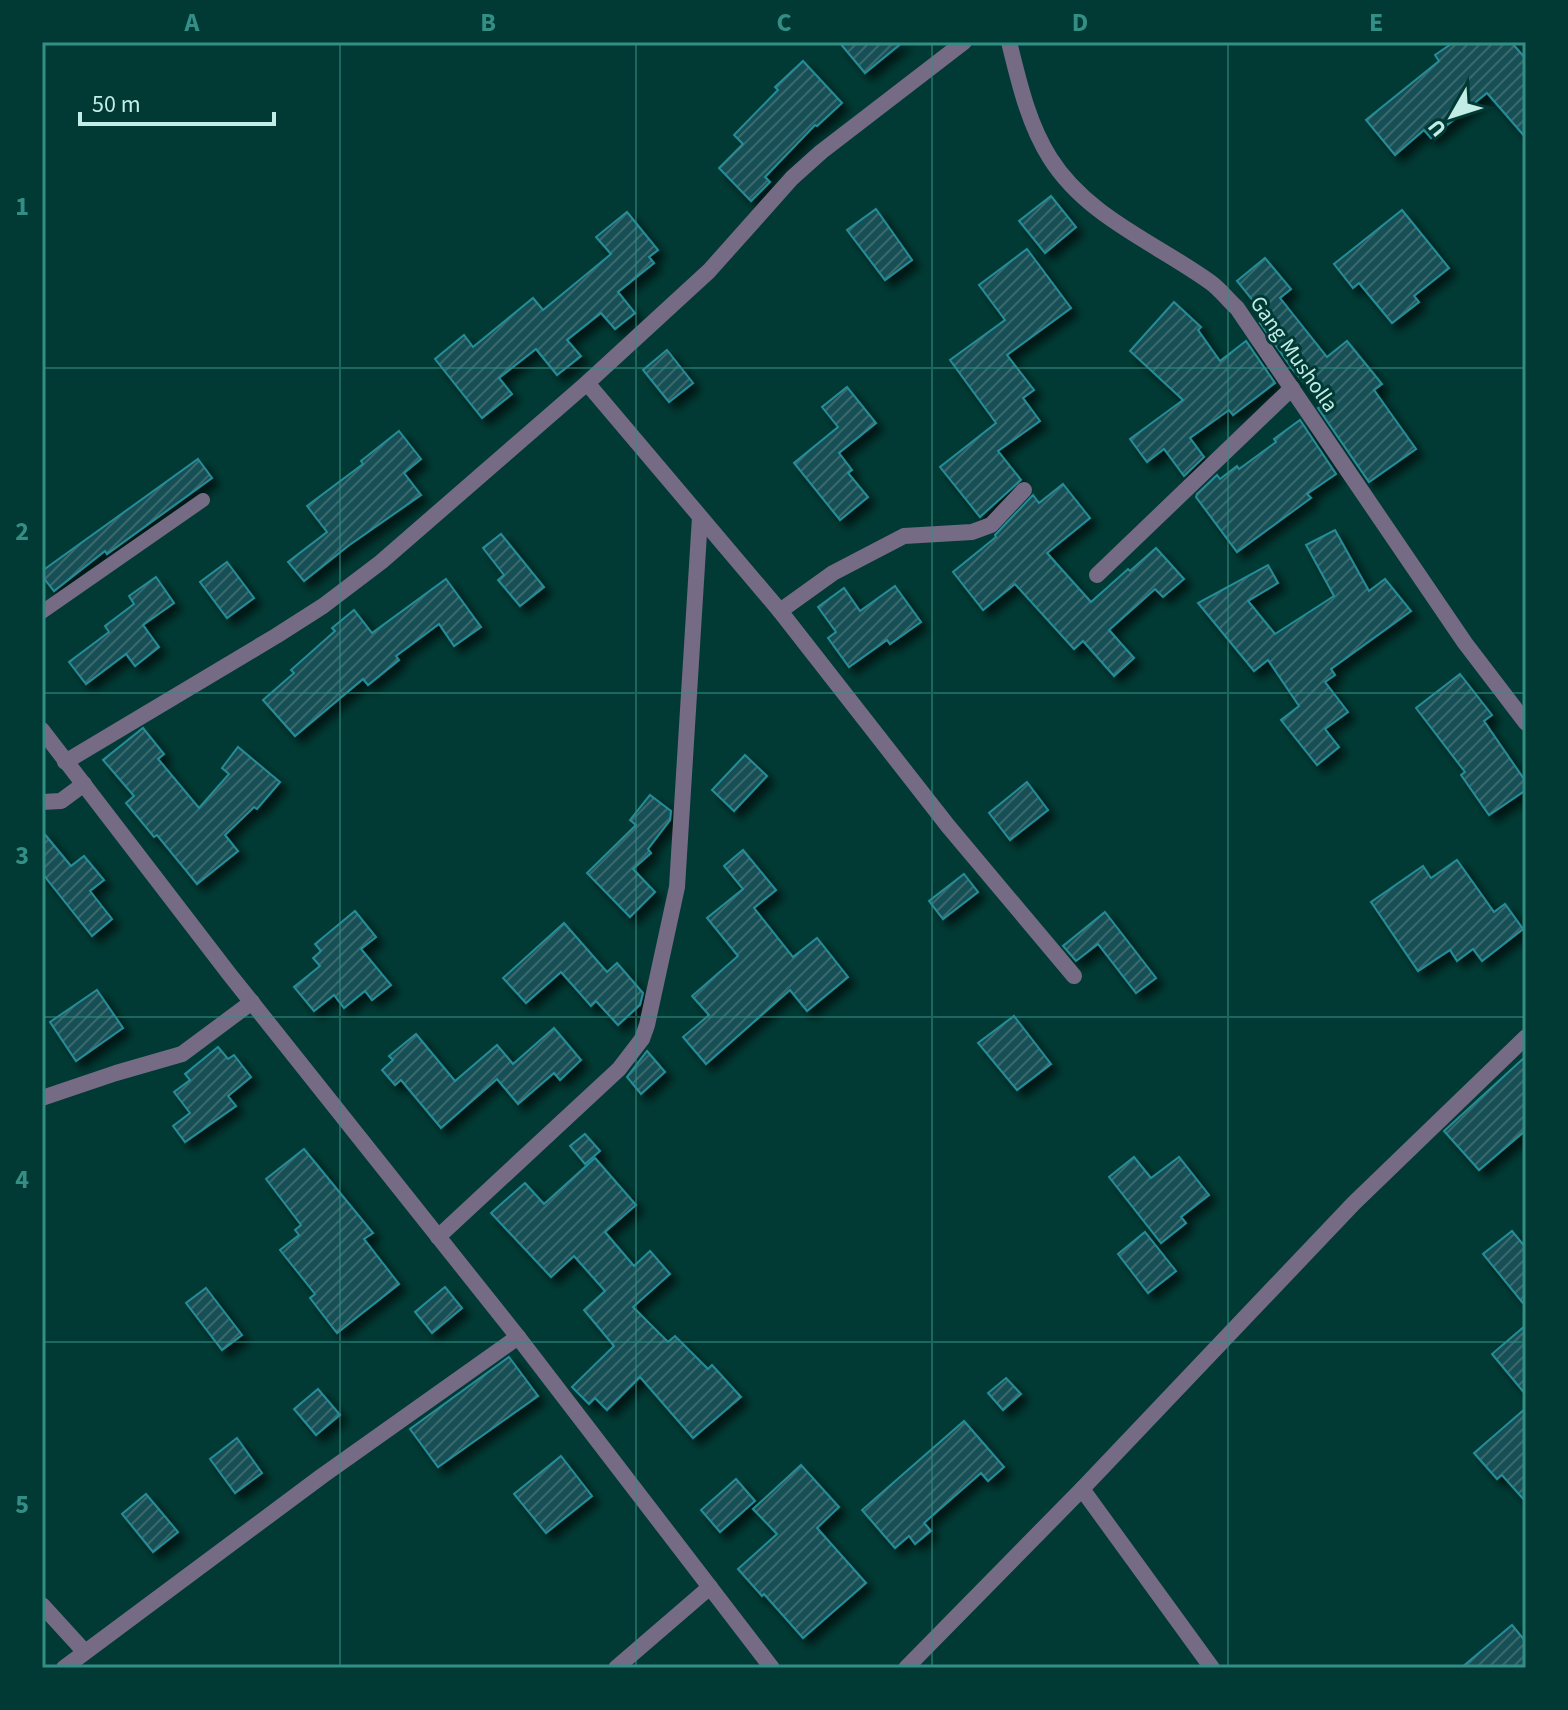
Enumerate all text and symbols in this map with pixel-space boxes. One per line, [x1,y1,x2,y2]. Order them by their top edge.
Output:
text: A [184,4,201,41]
text: B [480,4,496,41]
text: C [776,4,792,41]
text: D [1072,4,1088,41]
text: E [1369,4,1383,41]
scale bar [80,76,274,126]
north arrow [1412,76,1492,156]
text: 50 m [92,87,141,122]
text: U [1420,112,1454,144]
text: 1 [15,188,29,225]
street label: Gang Musholla [1242,289,1346,419]
text: 2 [15,513,29,550]
text: 3 [15,837,29,874]
text: 4 [15,1161,29,1198]
text: 5 [15,1486,29,1523]

